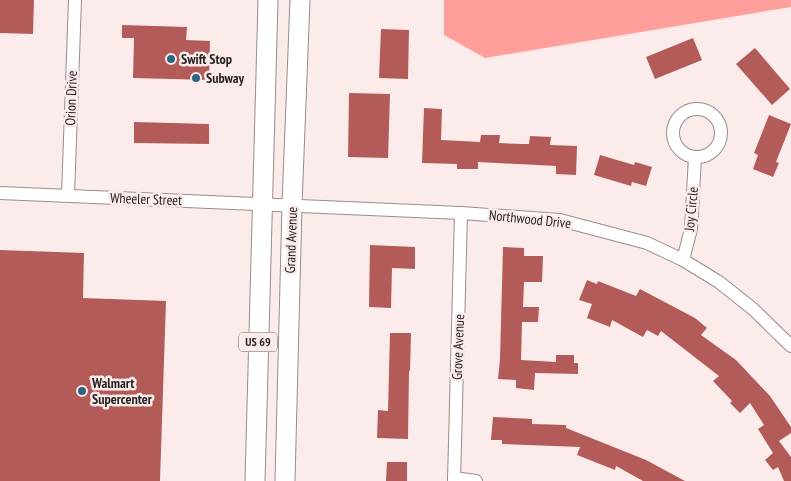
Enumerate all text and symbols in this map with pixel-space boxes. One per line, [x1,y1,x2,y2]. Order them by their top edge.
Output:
place label: Swift Stop [181,50,232,68]
marker: Swift Stop [165,53,177,65]
place label: Subway [206,69,245,87]
street label: Orion Drive [61,70,81,126]
marker: Subway [190,72,202,84]
street label: Joy Circle [680,186,702,233]
street label: Wheeler Street [110,189,182,209]
street label: Grand Avenue [281,206,301,274]
street label: Northwood Drive [488,206,572,232]
street label: Grove Avenue [448,314,468,380]
road number: US 69 [239,332,277,352]
place label: Walmart Supercenter [91,374,153,408]
marker: Walmart Supercenter [76,385,88,397]

